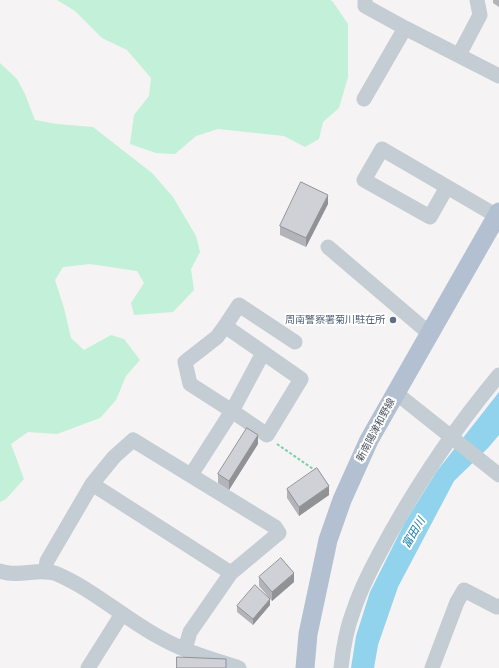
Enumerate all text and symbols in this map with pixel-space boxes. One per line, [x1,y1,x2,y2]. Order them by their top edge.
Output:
place label: 周南警察署菊川駐在所 [285,314,385,326]
marker: 周南警察署菊川駐在所 [388,315,398,325]
street label: 新南陽津和野線 [354,396,398,464]
water label: 富田川 [400,515,428,551]

